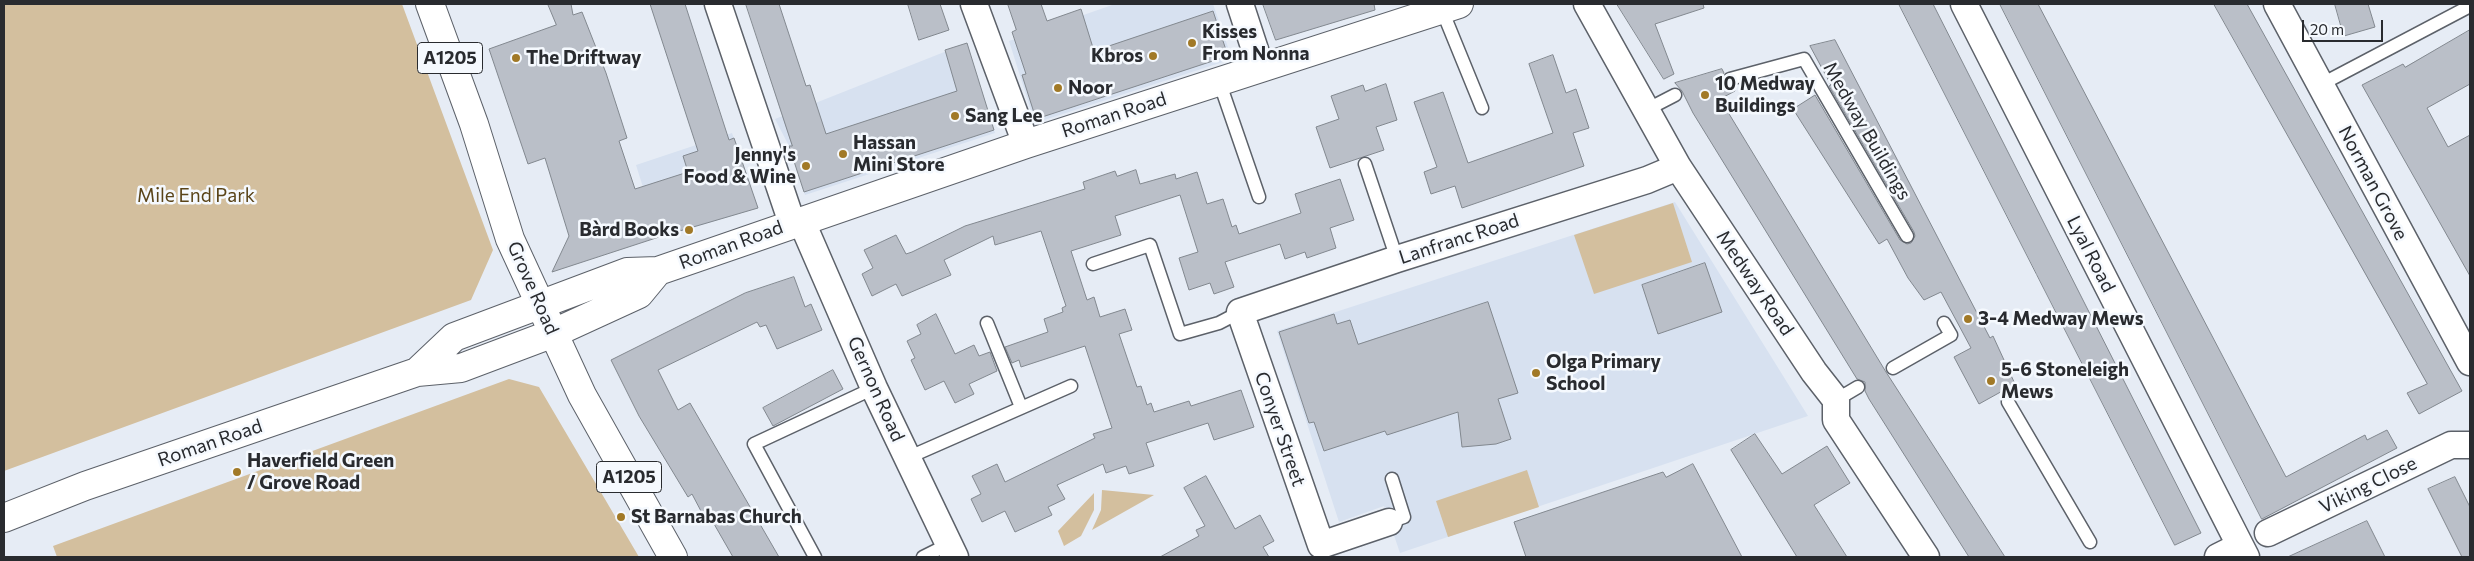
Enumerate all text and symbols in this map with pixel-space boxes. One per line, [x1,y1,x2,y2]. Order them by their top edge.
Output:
scale bar [2304,10,2385,42]
text: 20 m [2310,20,2344,38]
place label: Kisses From Nonna [1202,21,1310,65]
marker: Kisses From Nonna [1186,37,1198,49]
road number: A1205 [418,42,482,74]
place label: Kbros [1091,45,1143,67]
place label: The Driftway [526,47,642,69]
marker: Kbros [1147,50,1159,62]
marker: The Driftway [510,52,522,64]
street label: Medway Buildings [1818,58,1916,204]
place label: 10 Medway Buildings [1715,73,1815,117]
place label: Noor [1068,77,1113,99]
marker: Noor [1052,82,1064,94]
street label: Roman Road [1059,87,1169,143]
marker: 10 Medway Buildings [1699,89,1711,101]
place label: Sang Lee [965,105,1043,127]
marker: Sang Lee [949,110,961,122]
street label: Norman Grove [2333,122,2413,244]
place label: Hassan Mini Store [853,132,945,176]
place label: Jenny's Food & Wine [683,144,796,188]
marker: Hassan Mini Store [837,148,849,160]
marker: Jenny's Food & Wine [800,160,812,172]
park label: Mile End Park [137,185,255,207]
street label: Lanfranc Road [1396,209,1522,269]
street label: Lyal Road [2062,212,2120,296]
street label: Roman Road [676,216,786,274]
place label: Bàrd Books [579,219,679,241]
marker: Bàrd Books [683,224,695,236]
street label: Medway Road [1712,226,1798,340]
street label: Grove Road [502,238,564,338]
place label: 3-4 Medway Mews [1978,308,2144,330]
marker: 3-4 Medway Mews [1962,313,1974,325]
street label: Gernon Road [843,333,909,445]
place label: Olga Primary School [1546,351,1661,395]
place label: 5-6 Stoneleigh Mews [2001,359,2129,403]
marker: Olga Primary School [1530,367,1542,379]
street label: Conyer Street [1250,369,1310,489]
marker: 5-6 Stoneleigh Mews [1985,375,1997,387]
street label: Roman Road [155,414,265,472]
place label: Haverfield Green / Grove Road [247,450,394,494]
street label: Viking Close [2316,452,2420,518]
road number: A1205 [596,462,662,492]
marker: Haverfield Green / Grove Road [231,466,243,478]
place label: St Barnabas Church [631,506,802,528]
marker: St Barnabas Church [615,511,627,523]

